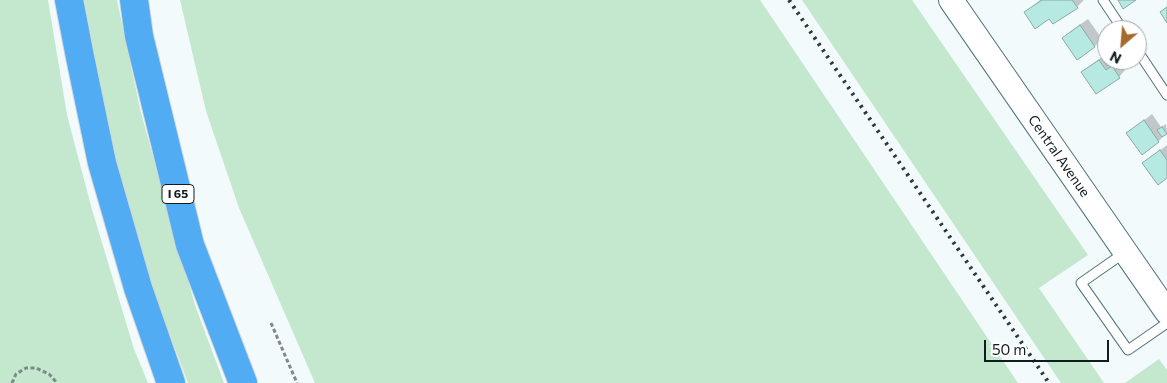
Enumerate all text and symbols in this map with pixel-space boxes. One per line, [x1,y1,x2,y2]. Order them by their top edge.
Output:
north arrow [1097,20,1147,70]
text: N [1107,48,1124,68]
street label: Central Avenue [1024,112,1094,200]
road number: I 65 [162,184,194,203]
scale bar [987,330,1112,362]
text: 50 m [992,340,1026,358]

